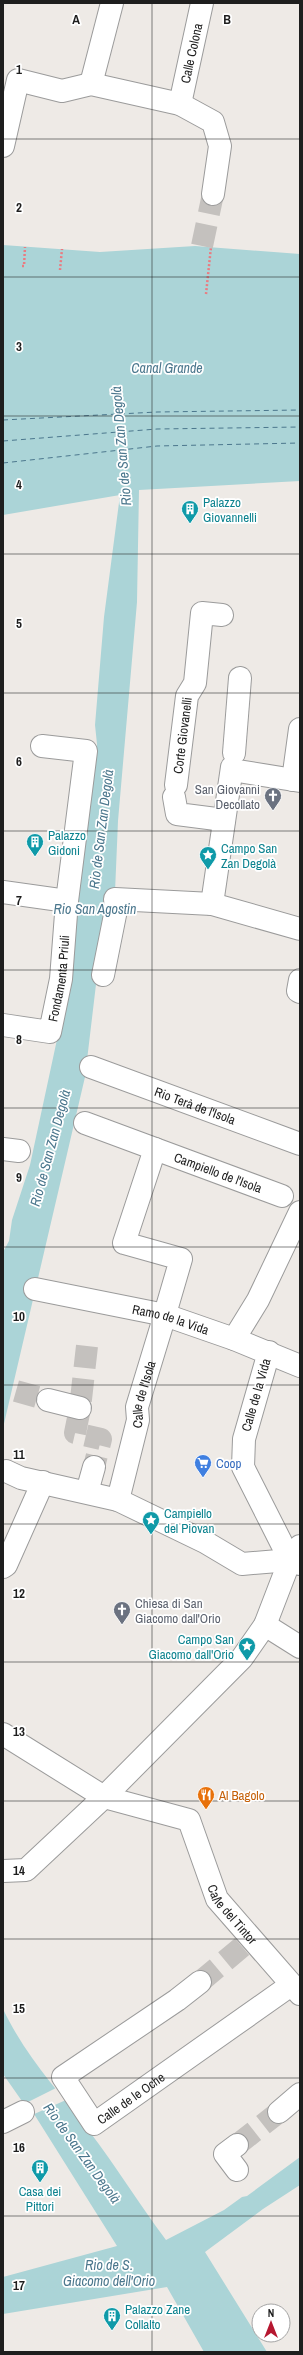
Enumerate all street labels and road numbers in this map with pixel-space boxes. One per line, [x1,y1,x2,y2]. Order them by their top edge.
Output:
street label: Calle Colona [176,21,206,85]
street label: Corte Giovanelli [169,696,195,775]
street label: Fondamenta Priuli [44,934,73,1023]
street label: Rio Terà de l'Isola [152,1083,238,1128]
street label: Campiello de l'Isola [172,1148,265,1196]
street label: Ramo de la Vida [131,1300,211,1338]
street label: Calle de la Vida [237,1357,275,1433]
street label: Calle de l'Isola [128,1358,159,1430]
street label: Calle del Tintor [204,1882,261,1948]
street label: Calle de le Oche [94,2068,168,2128]

